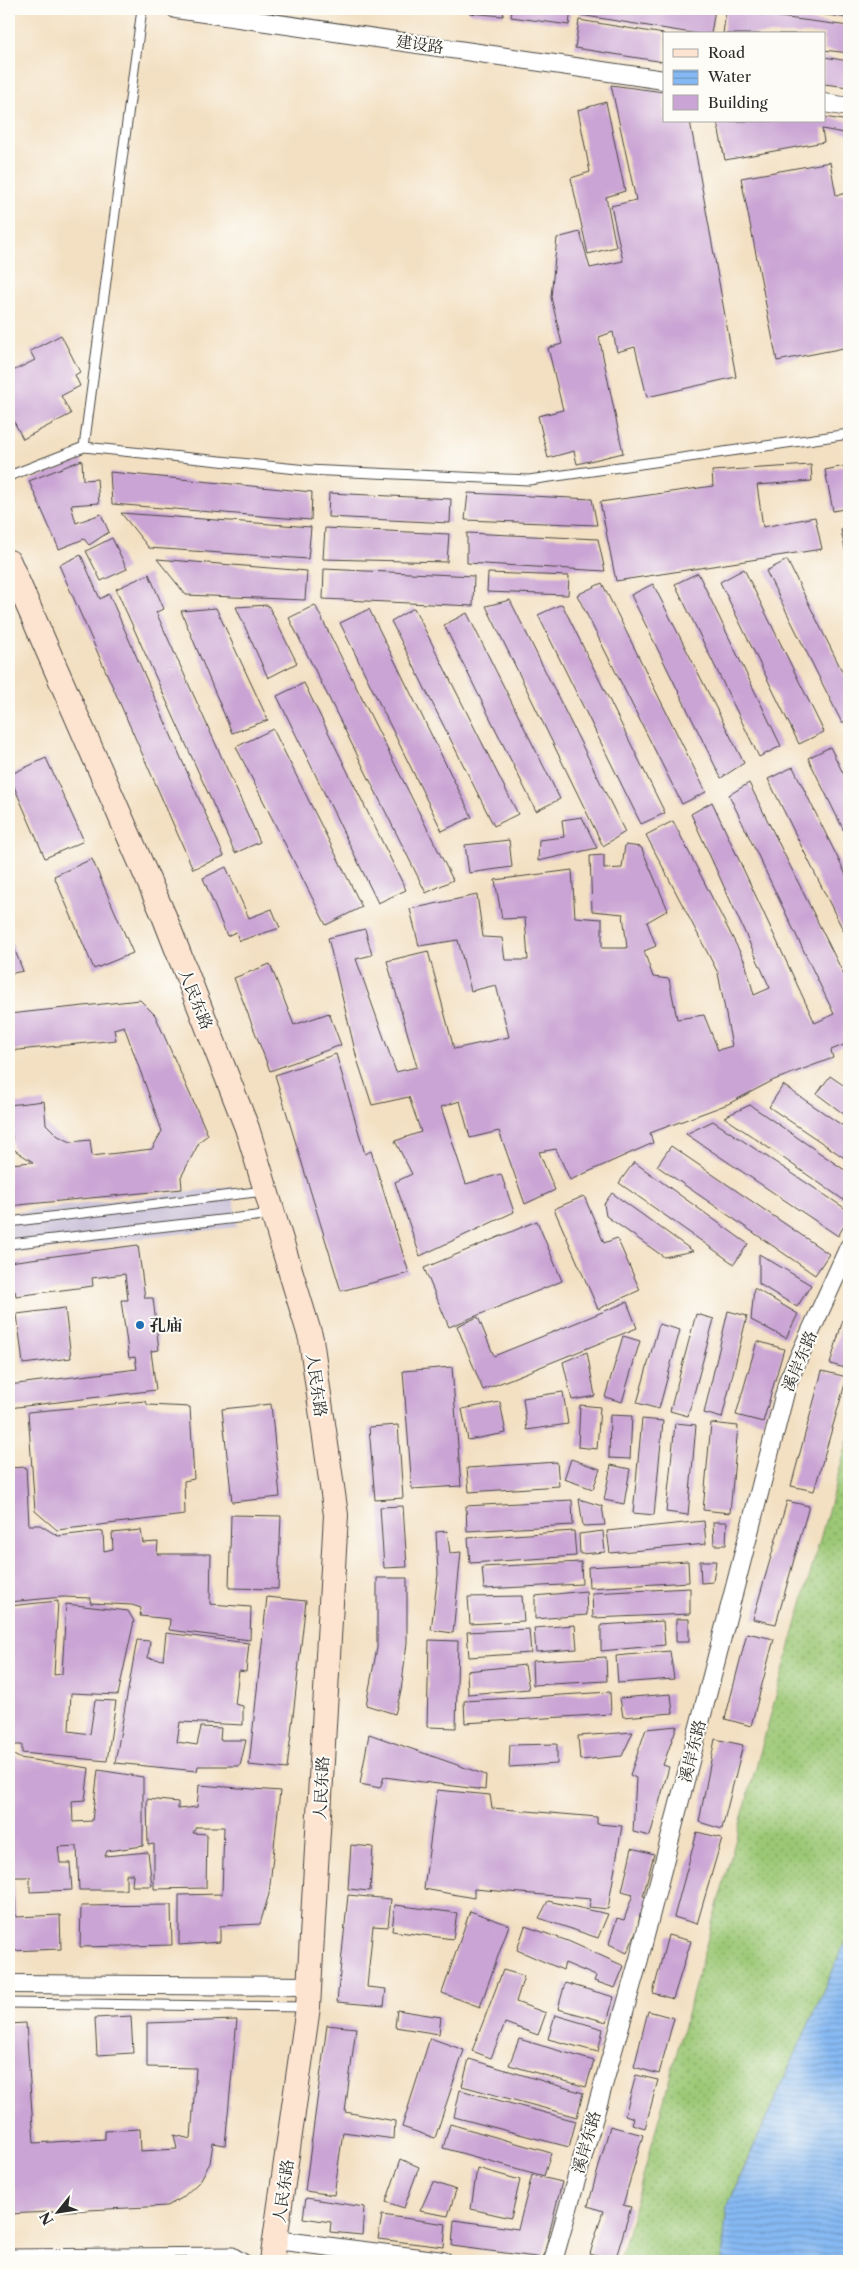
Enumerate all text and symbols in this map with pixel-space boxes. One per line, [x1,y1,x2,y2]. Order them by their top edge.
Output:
street label: 建设路 [395,31,445,57]
legend [663,32,826,122]
text: Road [708,43,745,62]
text: Water [707,67,752,86]
text: Building [708,93,768,112]
street label: 人民东路 [175,966,217,1032]
place label: 孔庙 [150,1315,182,1335]
marker: 孔庙 [134,1319,146,1331]
street label: 溪岸东路 [777,1328,821,1394]
street label: 人民东路 [303,1352,331,1418]
street label: 溪岸东路 [675,1718,709,1784]
street label: 人民东路 [309,1756,333,1820]
street label: 溪岸东路 [568,2108,604,2176]
street label: 人民东路 [269,2158,297,2224]
north arrow [32,2188,82,2238]
text: N [36,2209,58,2228]

